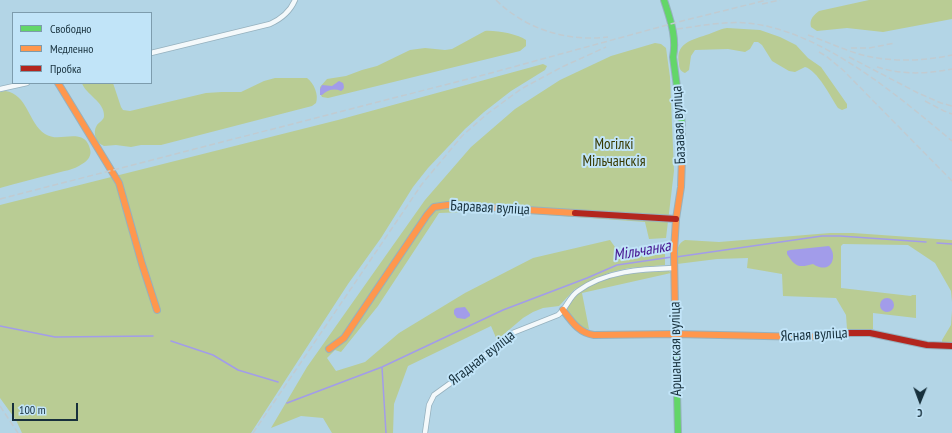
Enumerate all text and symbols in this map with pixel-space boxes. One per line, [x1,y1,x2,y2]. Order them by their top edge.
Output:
legend [12,12,152,84]
text: Свободно [50,21,92,36]
text: Медленно [50,41,93,56]
text: Пробка [50,61,81,76]
street label: Базавая вуліца [668,85,690,165]
park label: Могілкі Мільчанскія [583,136,645,171]
street label: Баравая вуліца [450,197,530,219]
water label: Мільчанка [612,236,672,266]
street label: Аршанская вуліца [666,302,686,396]
street label: Ясная вуліца [780,324,848,346]
street label: Ягадная вуліца [445,327,519,389]
north arrow [900,381,940,421]
scale bar [14,395,80,421]
text: 100 m [19,402,46,417]
text: С [917,406,922,420]

